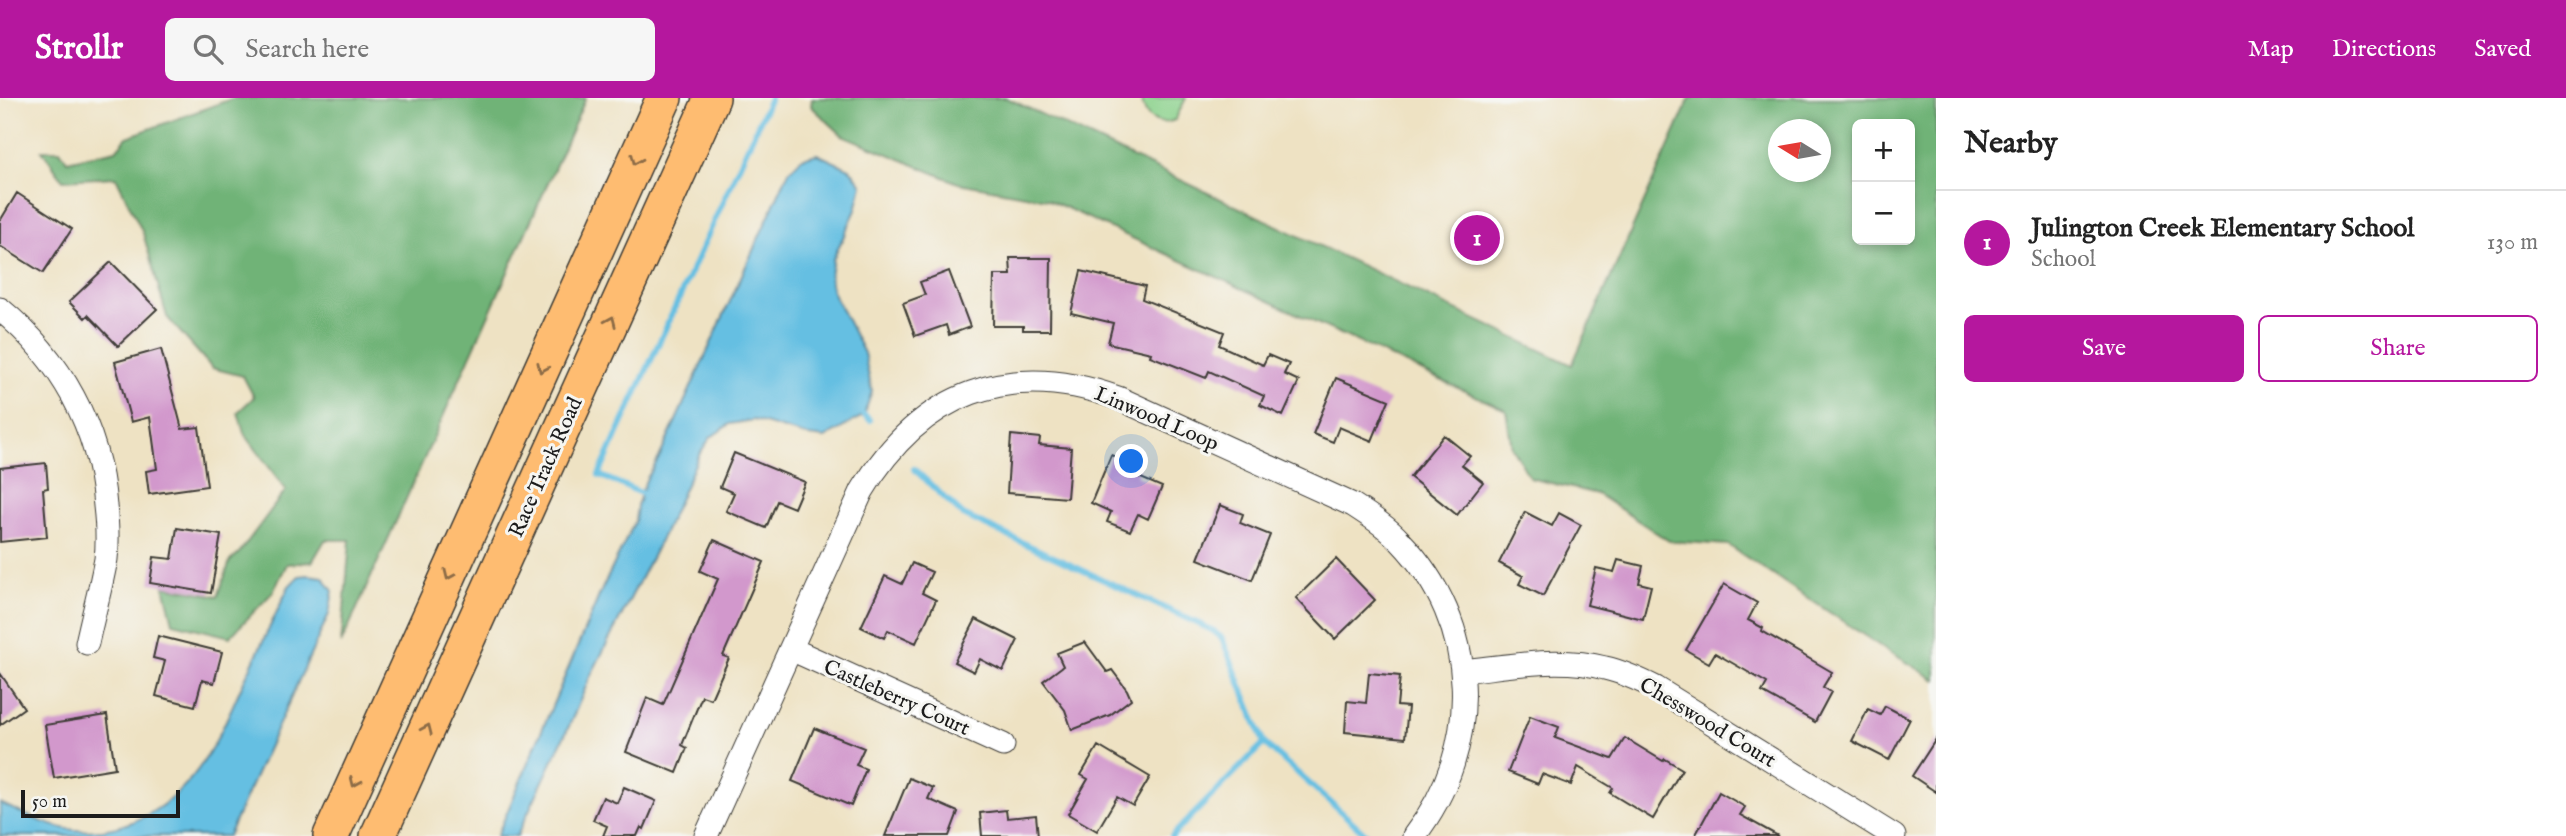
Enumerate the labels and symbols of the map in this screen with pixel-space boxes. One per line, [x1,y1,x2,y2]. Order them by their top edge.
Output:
north arrow [1768,119,1831,182]
one-way arrow [630,153,644,165]
pin: 1 [1454,212,1500,264]
one-way arrow [603,316,617,328]
one-way arrow [536,360,550,373]
street label: Linwood Loop [1090,381,1223,458]
street label: Race Track Road [503,392,590,542]
your location [1114,444,1148,478]
one-way arrow [443,568,457,580]
street label: Castleberry Court [819,654,974,743]
street label: Chesswood Court [1634,672,1780,775]
one-way arrow [419,724,433,736]
one-way arrow [349,775,363,787]
scale bar [21,787,180,819]

